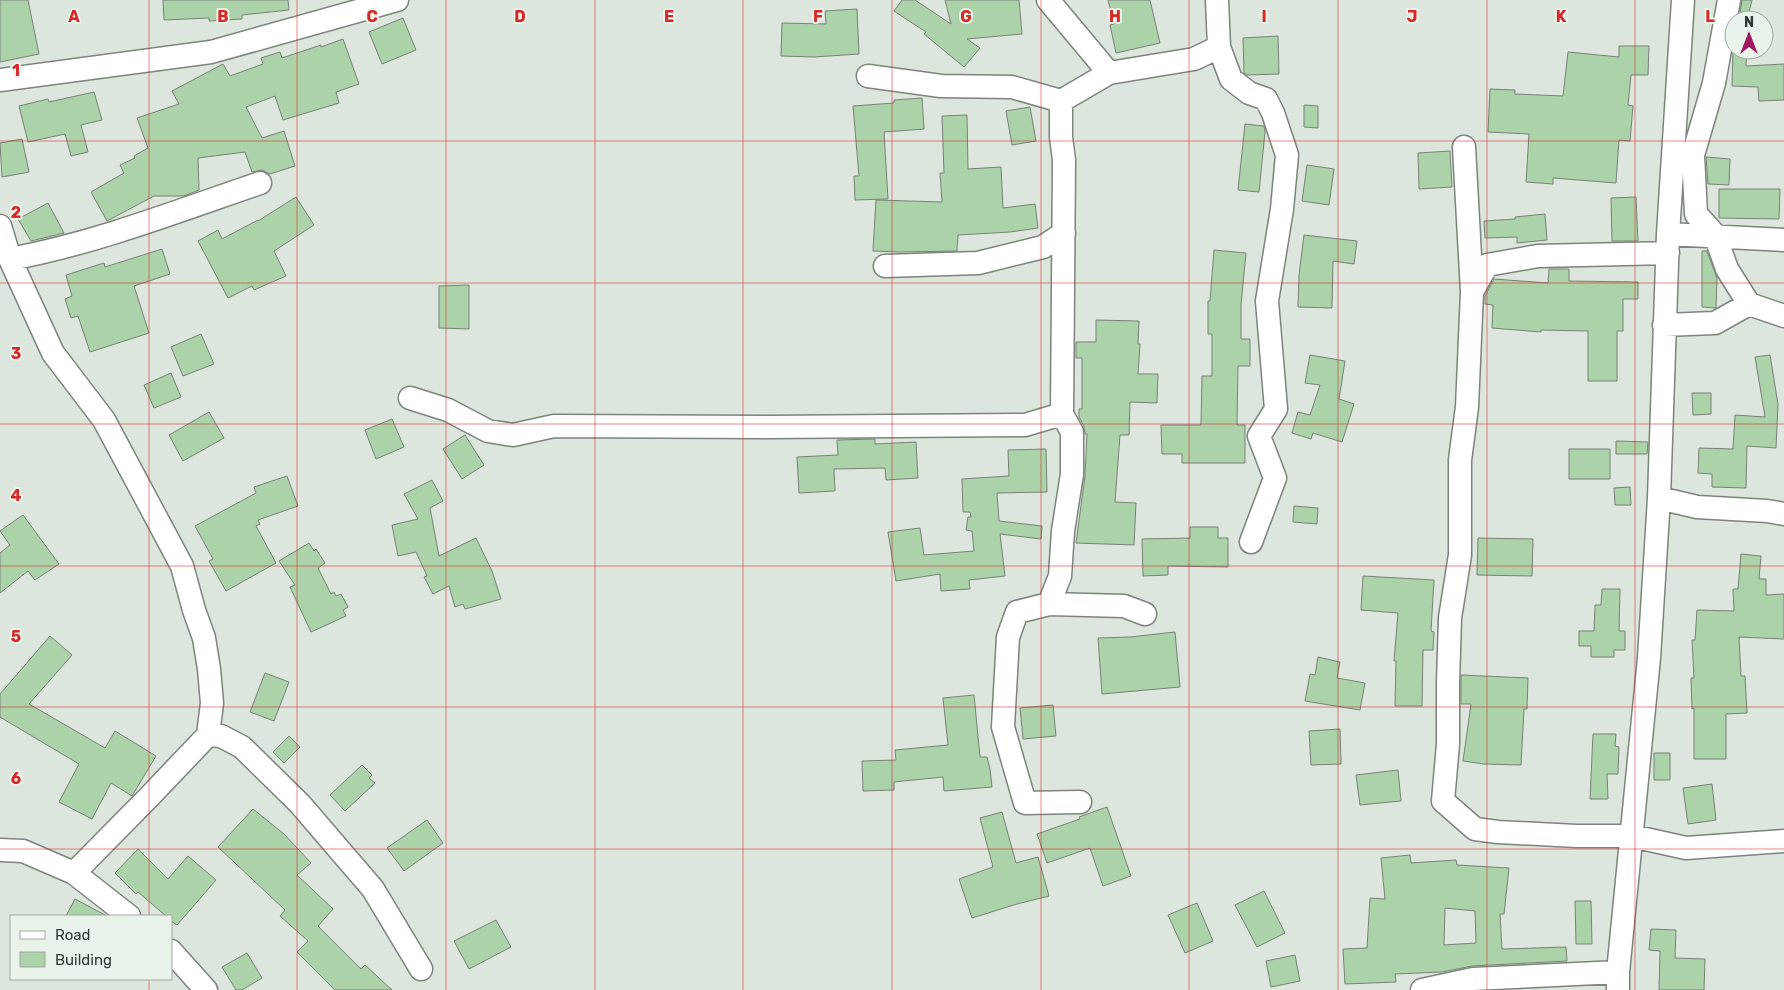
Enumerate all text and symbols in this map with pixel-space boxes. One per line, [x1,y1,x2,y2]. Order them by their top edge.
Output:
text: A [68,7,80,26]
text: B [217,7,229,26]
text: C [366,7,378,26]
text: D [514,7,526,26]
text: E [664,7,674,26]
text: F [813,7,823,26]
text: G [960,7,972,26]
text: H [1109,7,1121,26]
text: I [1261,7,1267,26]
text: J [1407,7,1417,26]
text: K [1556,7,1567,26]
text: L [1705,7,1715,26]
north arrow [1724,10,1774,60]
text: N [1744,14,1754,31]
text: 1 [12,61,20,80]
text: 2 [11,203,21,222]
text: 3 [11,344,21,363]
text: 4 [11,486,22,505]
text: 5 [11,627,21,646]
text: 6 [11,769,21,788]
legend [10,915,172,980]
text: Road [55,926,91,944]
text: Building [55,951,112,969]

